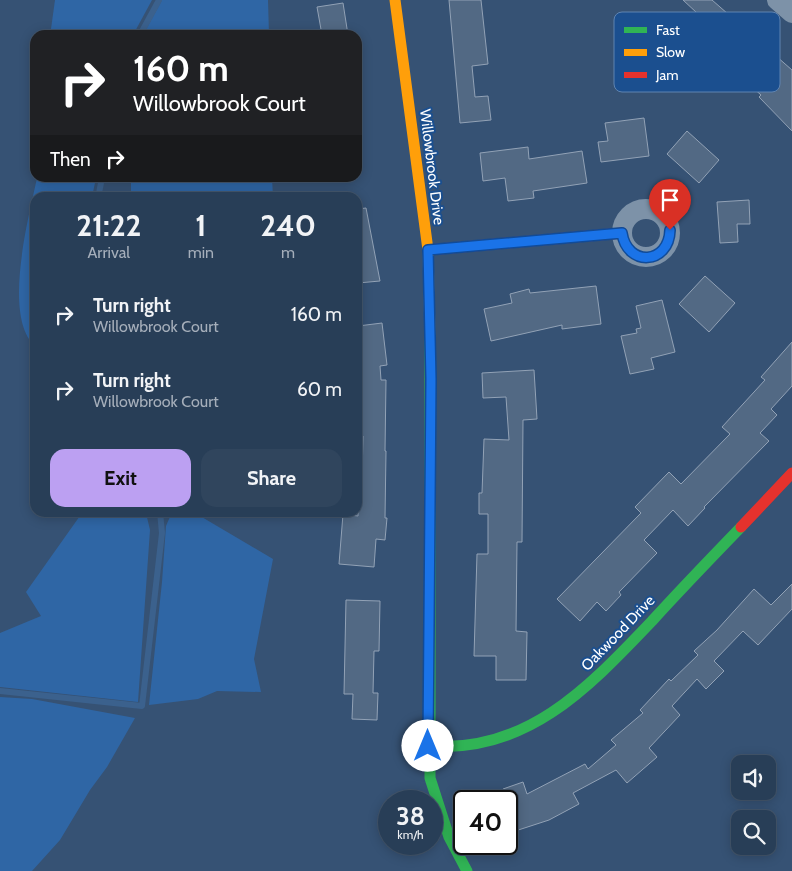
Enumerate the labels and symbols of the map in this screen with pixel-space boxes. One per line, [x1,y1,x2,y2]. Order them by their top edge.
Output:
legend [614,12,780,92]
text: Fast [656,21,680,39]
text: Slow [656,43,685,61]
text: Jam [655,66,678,84]
street label: Willowbrook Drive [416,108,448,226]
pin [649,179,691,230]
street label: Oakwood Drive [577,591,659,674]
position arrow [401,719,453,771]
speed limit sign: 40 [453,790,518,855]

